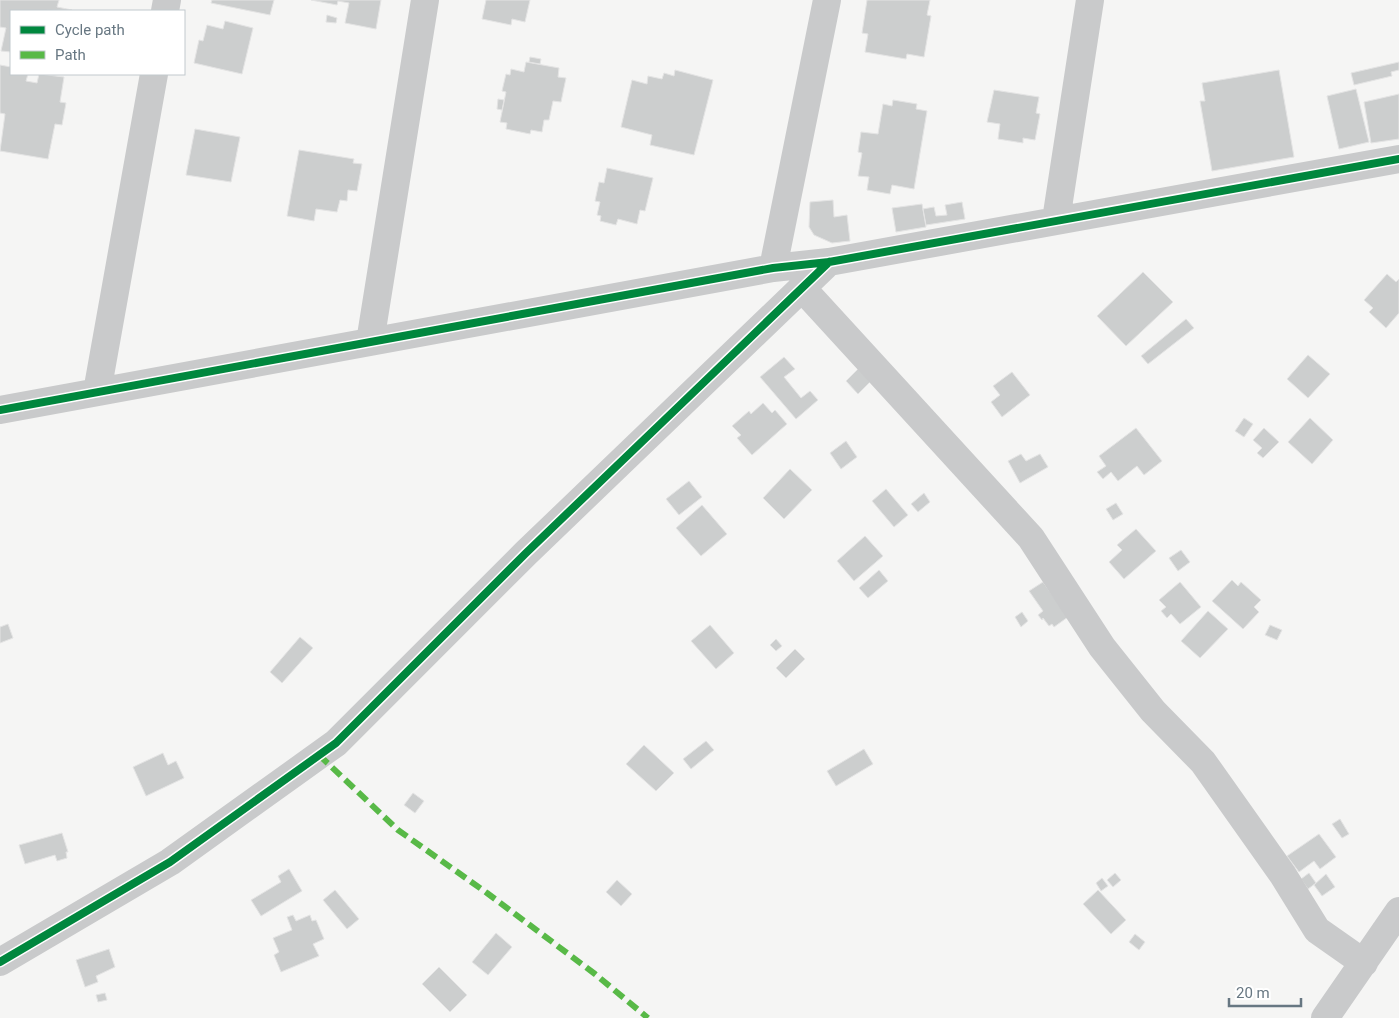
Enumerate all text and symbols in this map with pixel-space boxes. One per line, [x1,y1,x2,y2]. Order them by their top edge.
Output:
legend [10,10,185,75]
text: Cycle path [55,21,125,39]
text: Path [55,46,86,64]
scale bar [1229,976,1302,1008]
text: 20 m [1236,984,1270,1002]

